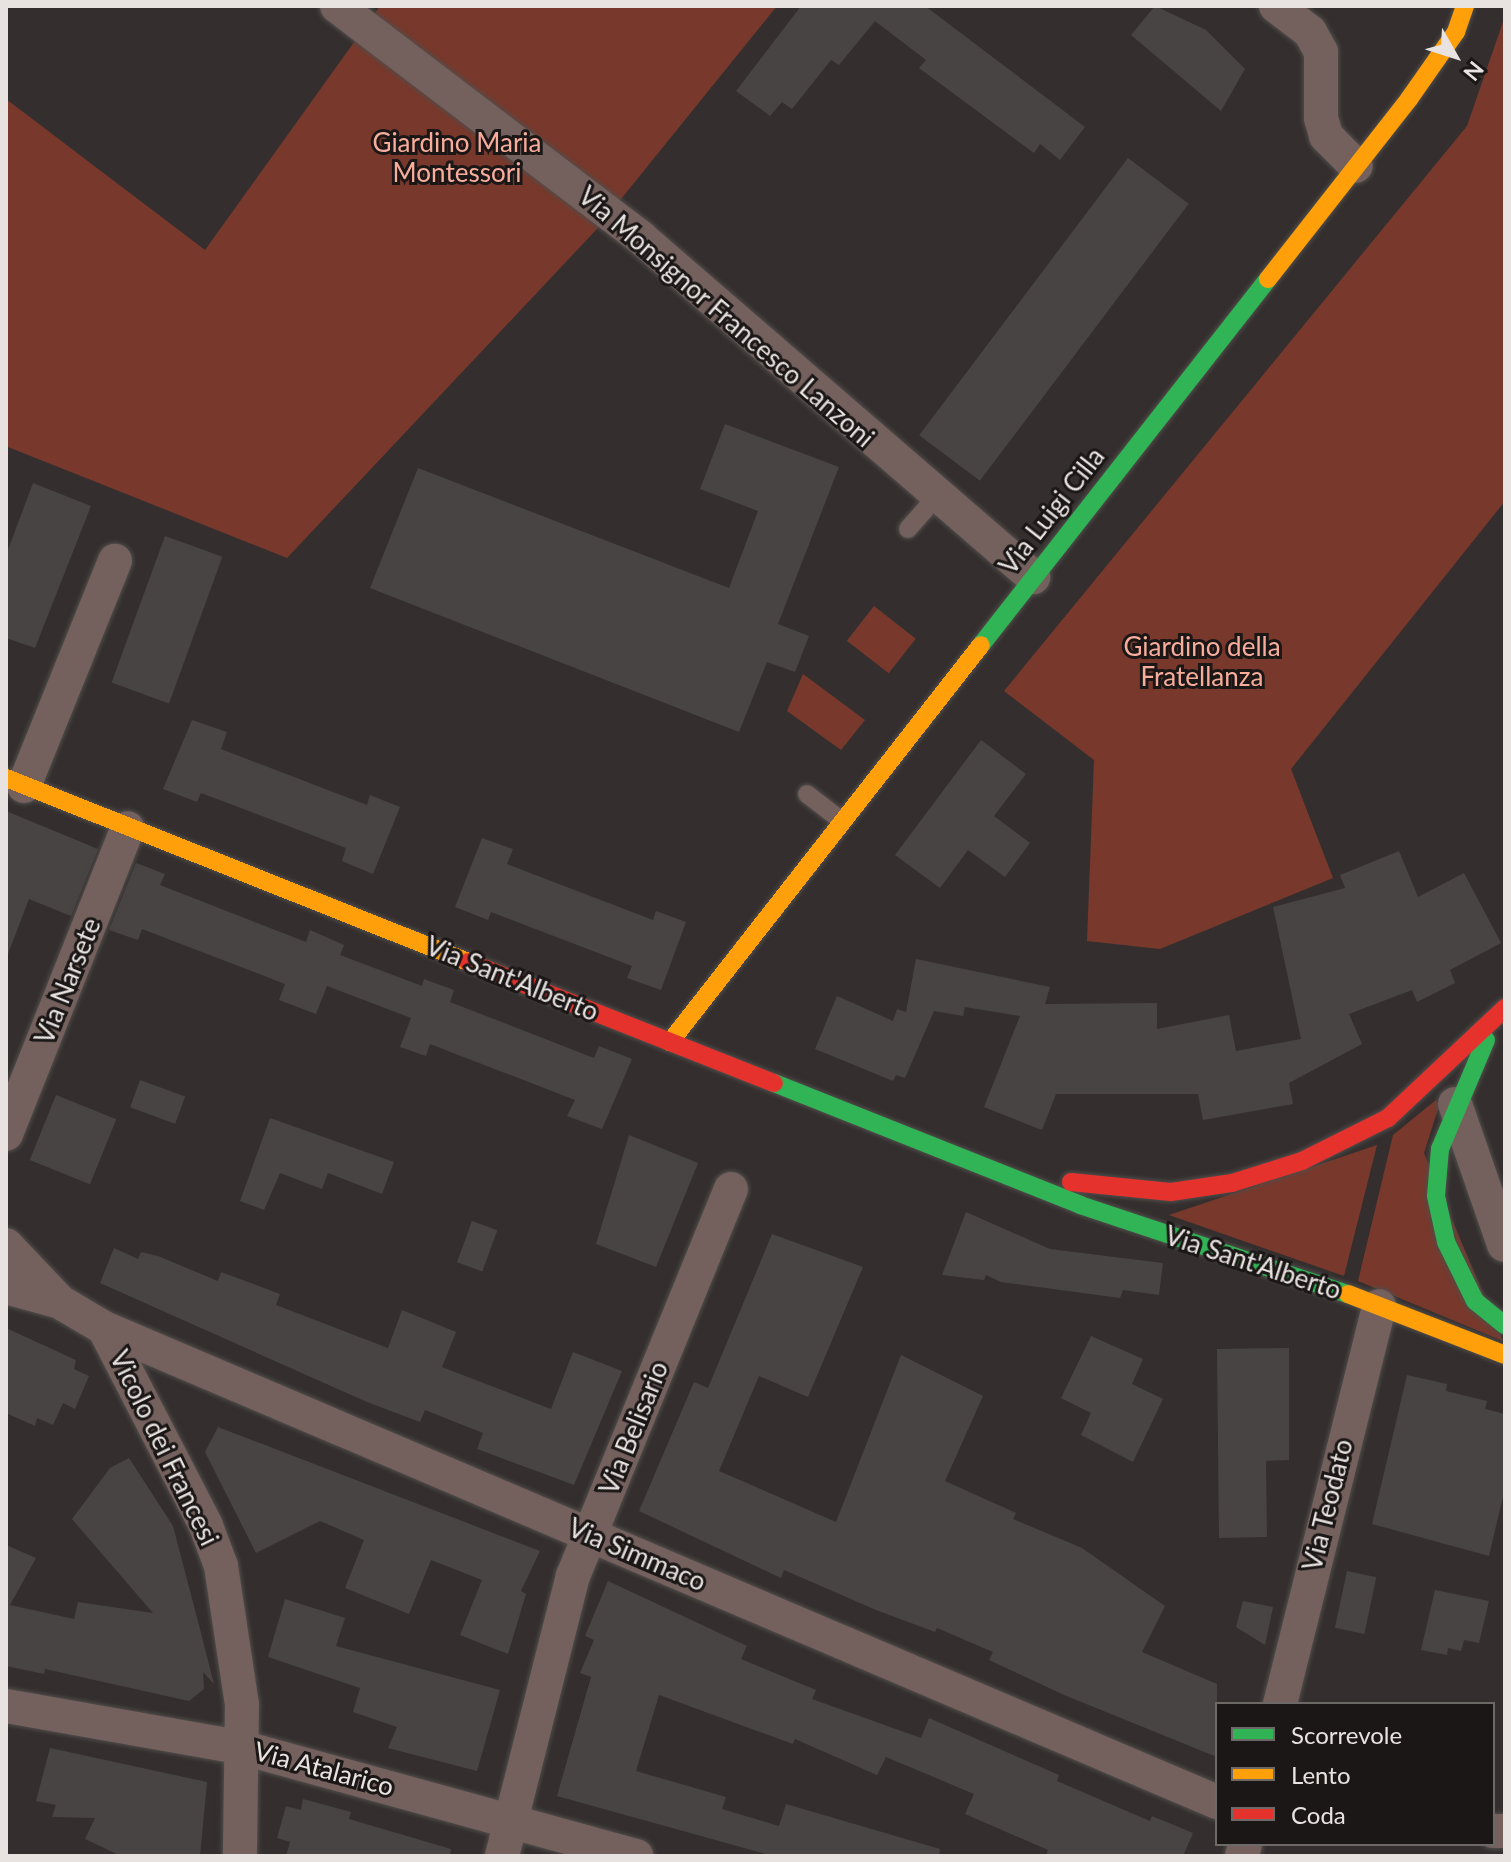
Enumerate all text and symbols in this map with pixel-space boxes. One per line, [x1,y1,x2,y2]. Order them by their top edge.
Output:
north arrow [1415,16,1495,96]
text: N [1458,56,1490,86]
park label: Giardino Maria Montessori [372,127,542,188]
street label: Via Monsignor Francesco Lanzoni [572,180,880,454]
street label: Via Luigi Cilla [993,442,1111,580]
park label: Giardino della Fratellanza [1123,631,1281,692]
street label: Via Narsete [29,913,107,1049]
street label: Via Sant'Alberto [421,930,603,1028]
street label: Via Sant'Alberto [1161,1220,1345,1306]
street label: Vicolo dei Francesi [103,1345,225,1551]
street label: Via Belisario [593,1357,675,1499]
street label: Via Teodato [1296,1436,1360,1574]
street label: Via Simmaco [564,1512,710,1598]
legend [1215,1702,1495,1846]
text: Scorrevole [1291,1720,1402,1749]
street label: Via Atalarico [250,1735,398,1803]
text: Lento [1291,1760,1351,1789]
text: Coda [1291,1800,1346,1829]

